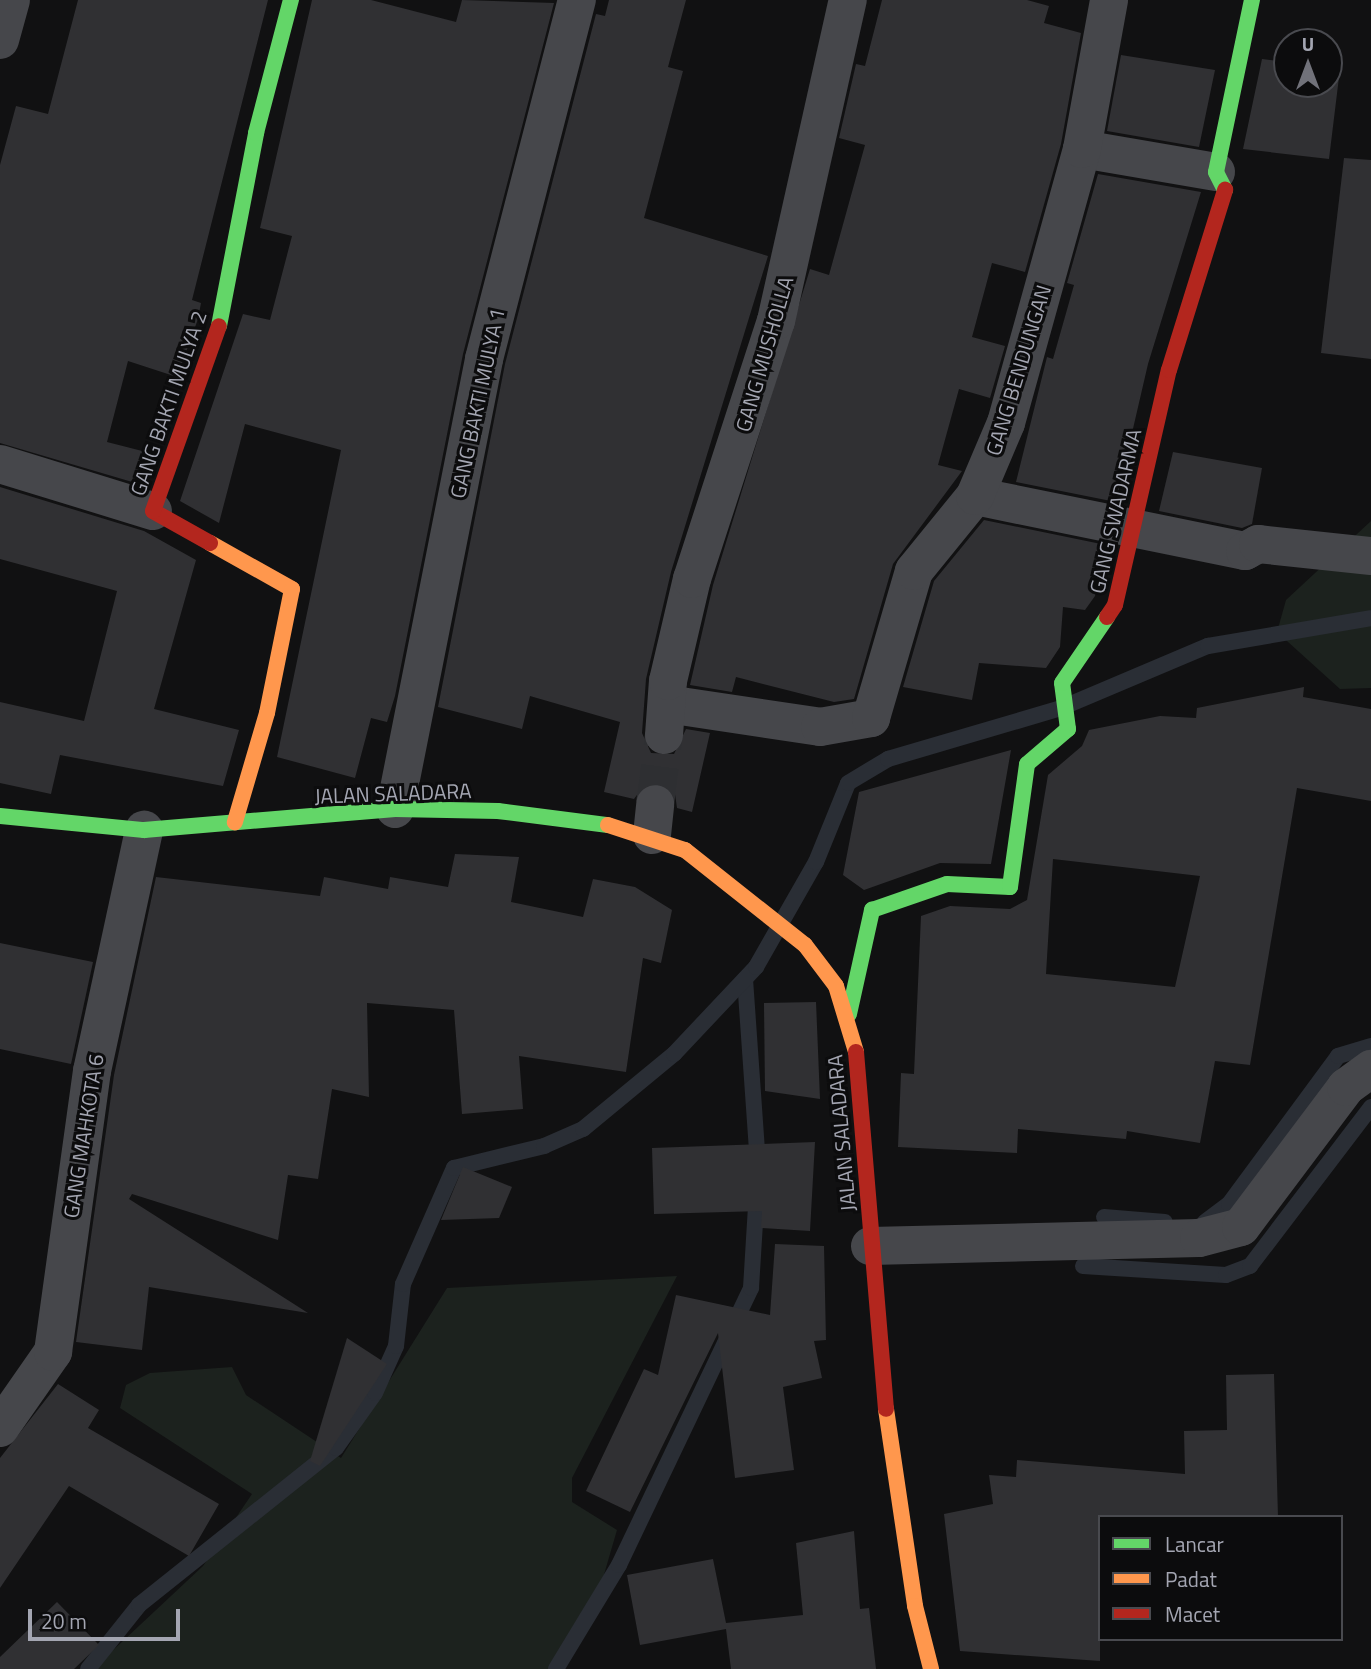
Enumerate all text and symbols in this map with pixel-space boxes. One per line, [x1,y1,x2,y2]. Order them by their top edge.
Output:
north arrow [1273,28,1343,98]
text: U [1302,29,1314,58]
street label: GANG MUSHOLLA [730,273,798,435]
street label: GANG BENDUNGAN [980,282,1056,458]
street label: GANG BAKTI MULYA 1 [445,306,509,500]
street label: GANG BAKTI MULYA 2 [125,307,211,499]
street label: GANG SWADARMA [1084,426,1146,596]
street label: JALAN SALADARA [314,778,472,808]
street label: GANG MAHKOTA 6 [58,1052,108,1220]
street label: JALAN SALADARA [822,1054,860,1212]
legend [1098,1515,1343,1641]
text: Lancar [1165,1528,1224,1560]
text: Padat [1165,1563,1217,1595]
scale bar [32,1596,184,1640]
text: Macet [1165,1598,1220,1630]
text: 20 m [41,1605,87,1637]

